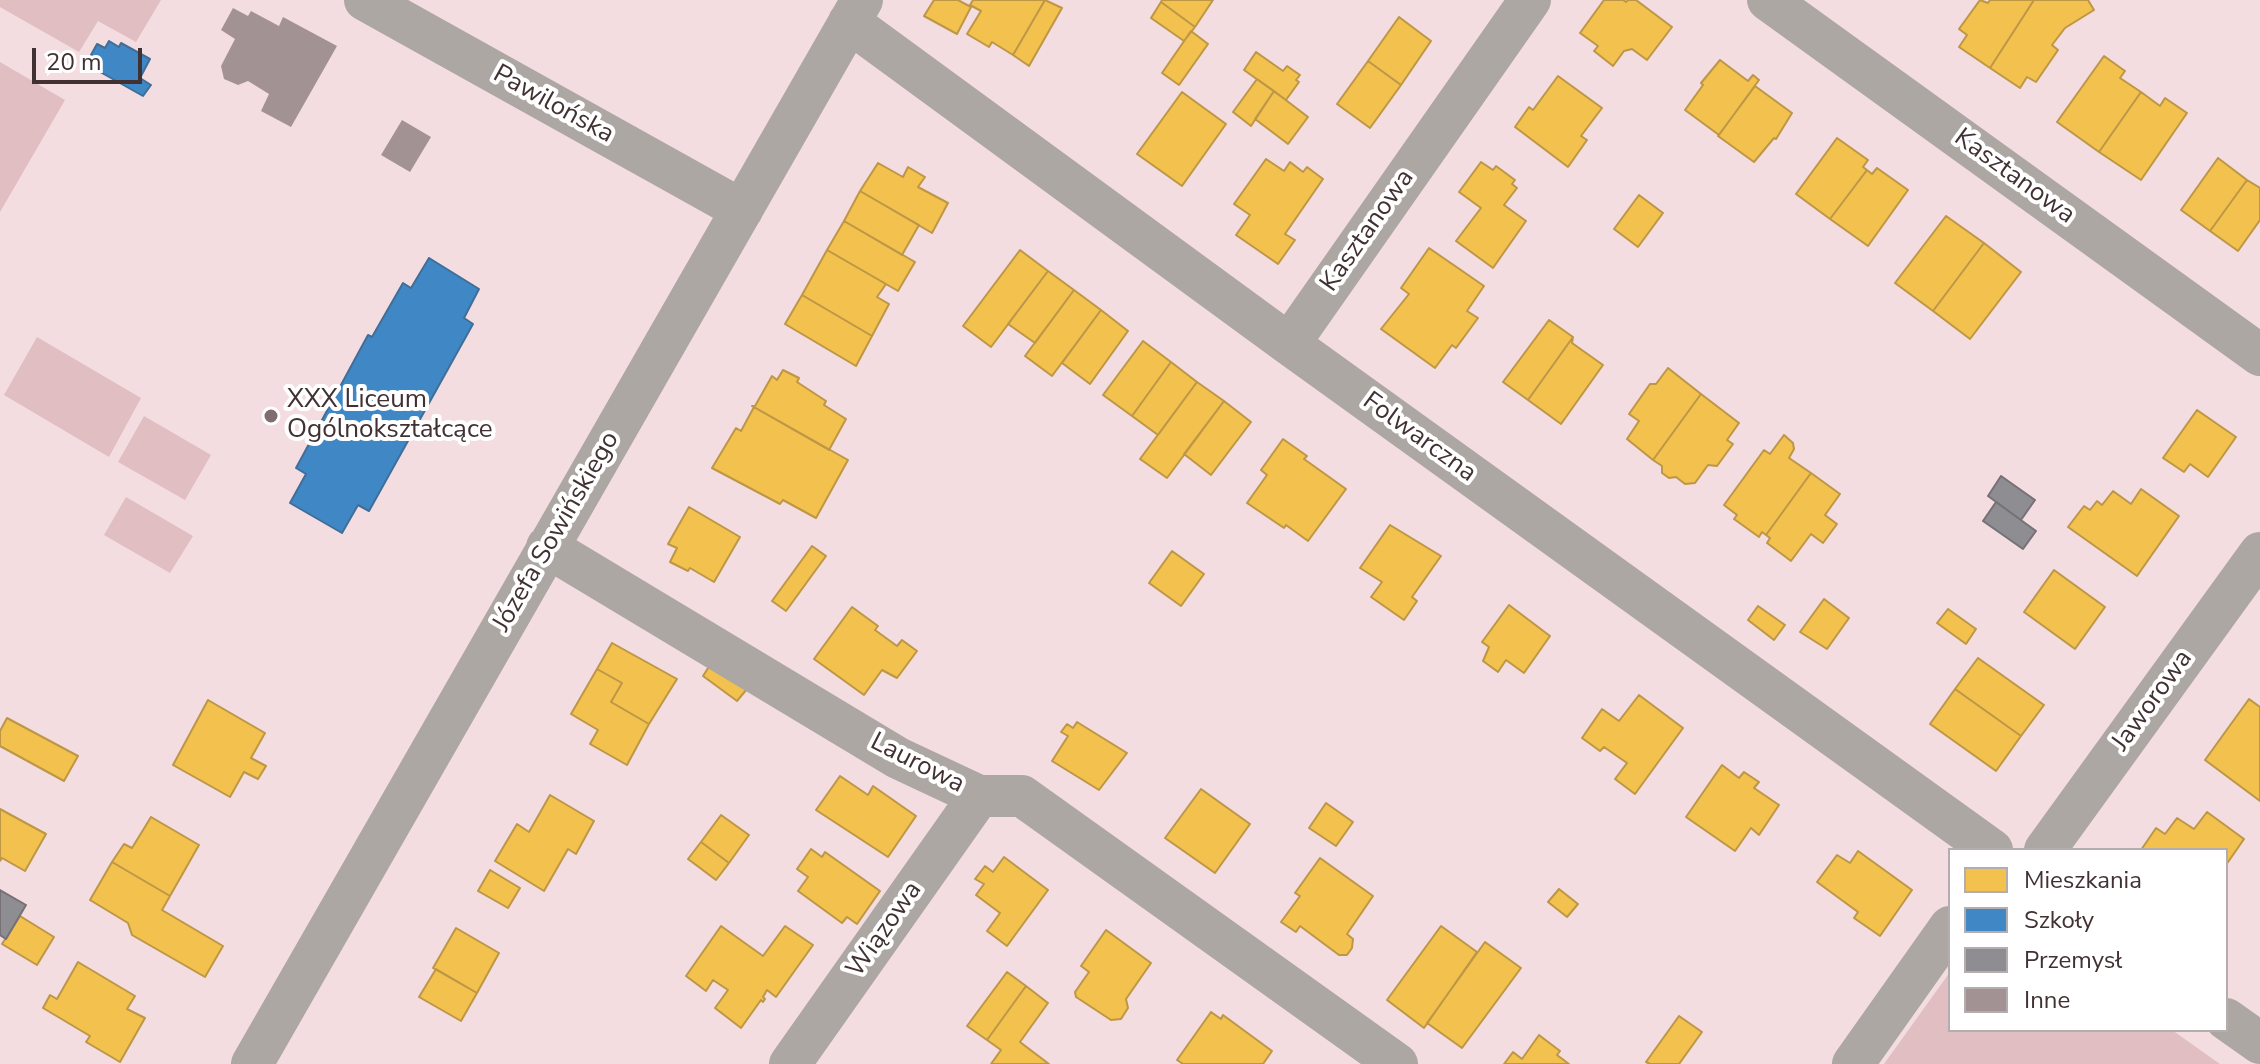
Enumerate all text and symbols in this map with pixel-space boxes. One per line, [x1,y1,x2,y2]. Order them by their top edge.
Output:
scale bar [36,32,146,82]
text: 20 m [46,46,102,78]
street label: Pawilońska [487,59,619,151]
street label: Kasztanowa [1947,123,2081,231]
street label: Kasztanowa [1315,164,1421,298]
place label: XXX Liceum Ogólnokształcące [287,385,493,446]
street label: Folwarczna [1356,386,1482,490]
marker: XXX Liceum Ogólnokształcące [262,407,280,425]
street label: Józefa Sowińskiego [487,427,627,637]
street label: Jaworowa [2106,645,2200,757]
street label: Laurowa [865,727,969,801]
legend [1948,848,2228,1032]
text: Mieszkania [2024,864,2142,896]
street label: Wiązowa [841,876,929,984]
text: Szkoły [2024,904,2094,936]
text: Przemysł [2024,944,2122,976]
text: Inne [2024,984,2070,1016]

